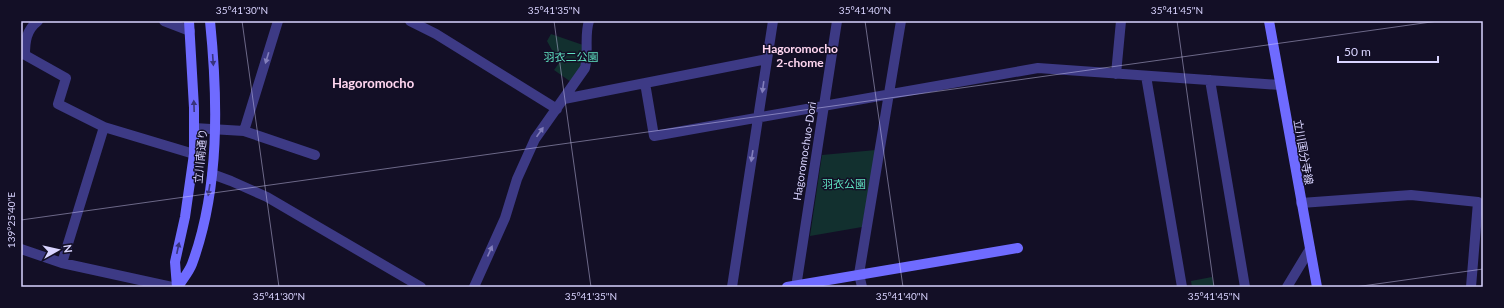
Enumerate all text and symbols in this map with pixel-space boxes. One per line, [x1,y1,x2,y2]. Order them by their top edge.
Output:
text: 35°41'30"N [216,4,268,16]
text: 35°41'35"N [528,4,580,16]
text: 35°41'40"N [839,4,891,16]
text: 35°41'45"N [1151,4,1203,16]
scale bar [1338,38,1438,64]
district label: Hagoromocho 2-chome [762,41,838,70]
text: 50 m [1344,44,1371,59]
park label: 羽衣二公園 [544,50,599,63]
one-way arrow [264,53,270,65]
one-way arrow [210,54,217,66]
district label: Hagoromocho [332,75,415,91]
one-way arrow [760,81,766,93]
one-way arrow [191,99,197,112]
street label: Hagoromochuo-Dori [790,100,818,201]
street label: 立川国分寺線 [1292,118,1316,186]
one-way arrow [536,127,544,137]
street label: 立川南通り [191,128,209,184]
one-way arrow [749,150,755,162]
park label: 羽衣公園 [822,177,866,190]
one-way arrow [206,183,212,196]
text: 139°25'40"E [5,192,17,248]
north arrow [38,230,78,270]
one-way arrow [176,242,182,255]
text: N [61,243,75,254]
one-way arrow [487,246,493,257]
text: 35°41'30"N [253,290,305,302]
text: 35°41'35"N [565,290,617,302]
text: 35°41'40"N [876,290,928,302]
text: 35°41'45"N [1188,290,1240,302]

